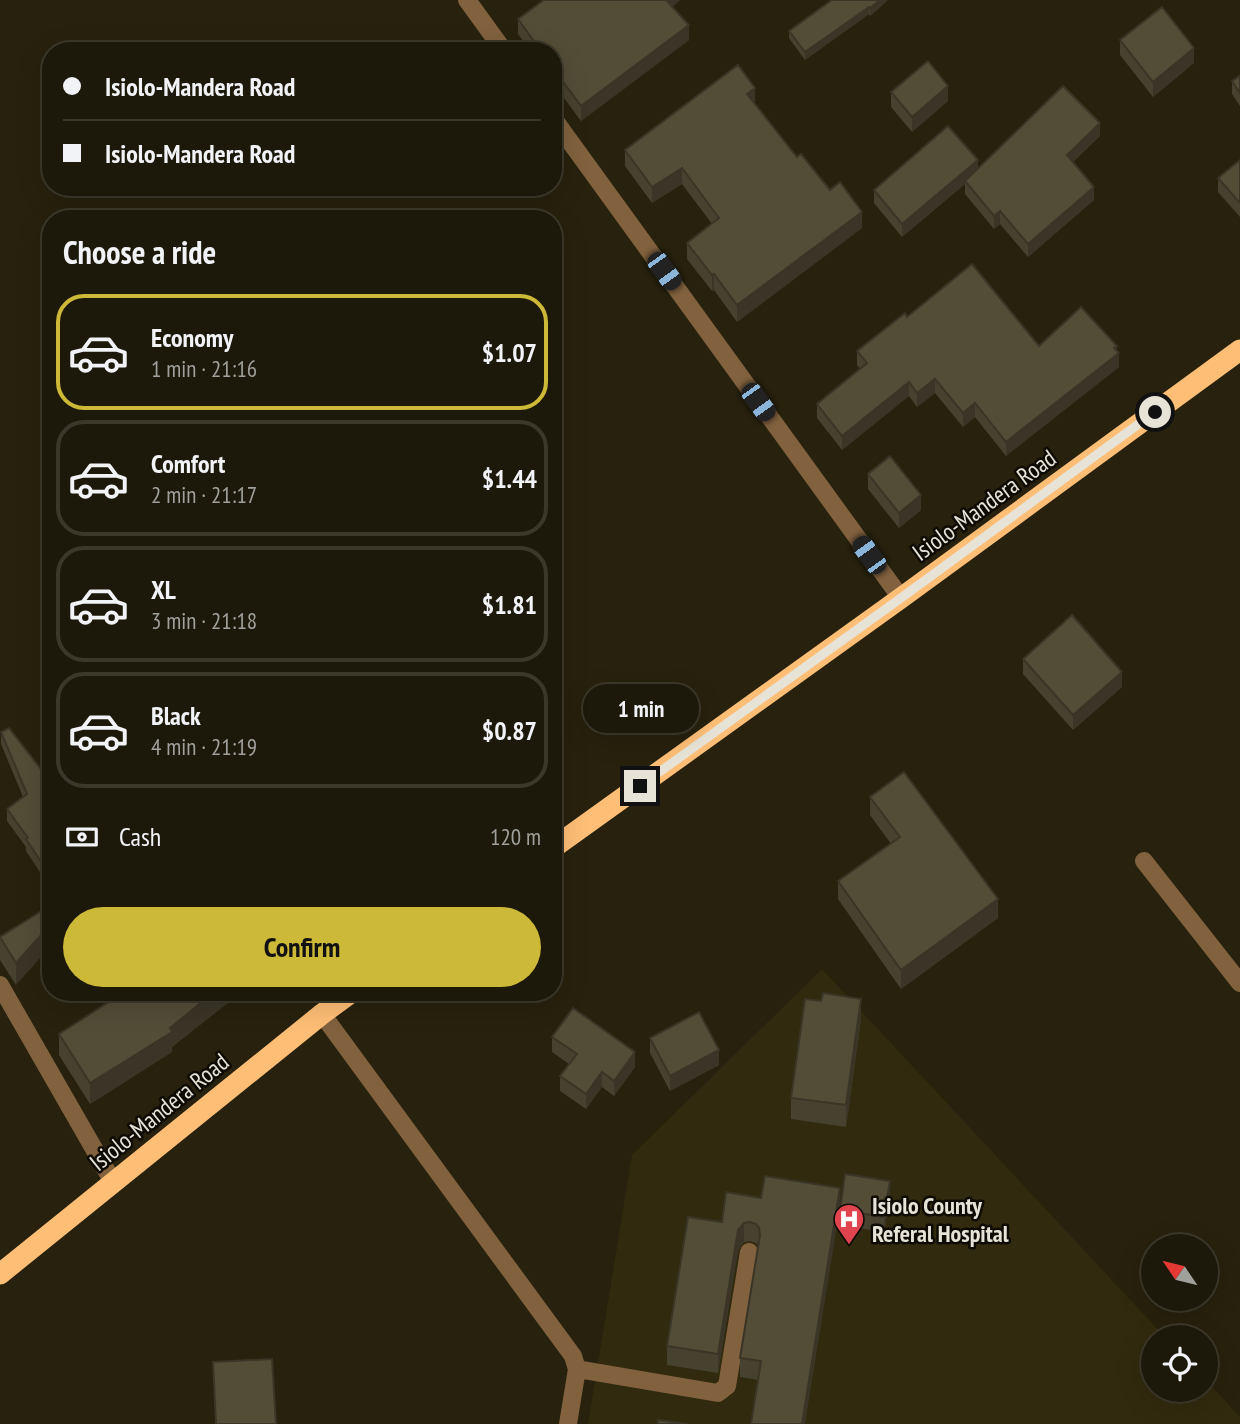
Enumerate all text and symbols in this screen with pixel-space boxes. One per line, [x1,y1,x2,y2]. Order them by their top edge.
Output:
text: Isiolo-Mandera Road [105,70,295,103]
text: Isiolo-Mandera Road [105,137,295,170]
text: Choose a ride [63,231,216,273]
car [644,248,685,294]
icon: car [67,321,130,384]
text: Economy [151,321,233,354]
text: $1.07 [482,336,537,369]
text: 1 min · 21:16 [151,354,257,383]
car [738,379,779,425]
route start [1139,396,1171,428]
street label: Isiolo-Mandera Road [906,442,1062,568]
icon: car [67,447,130,510]
text: Comfort [151,447,225,480]
text: $1.44 [482,462,537,495]
text: 2 min · 21:17 [151,480,257,509]
car [849,532,890,578]
icon: car [67,573,130,636]
text: XL [151,573,176,606]
text: $1.81 [482,588,537,621]
text: 3 min · 21:18 [151,606,257,635]
callout: 1 min [582,684,698,734]
text: 1 min [618,694,664,723]
icon: car [67,699,130,762]
text: Black [151,699,201,732]
text: $0.87 [482,714,537,747]
text: 4 min · 21:19 [151,732,257,761]
route end [624,770,656,802]
icon: cash [63,818,101,856]
text: Cash [119,820,161,853]
text: 120 m [490,822,541,851]
button: Confirm [63,907,541,987]
street label: Isiolo-Mandera Road [83,1046,235,1178]
place label: Isiolo County Referal Hospital [872,1190,1009,1249]
hospital icon: Isiolo County Referal Hospital [832,1202,866,1246]
north arrow [1141,1234,1218,1311]
map controls [1141,1234,1218,1402]
button: locate [1141,1325,1218,1402]

